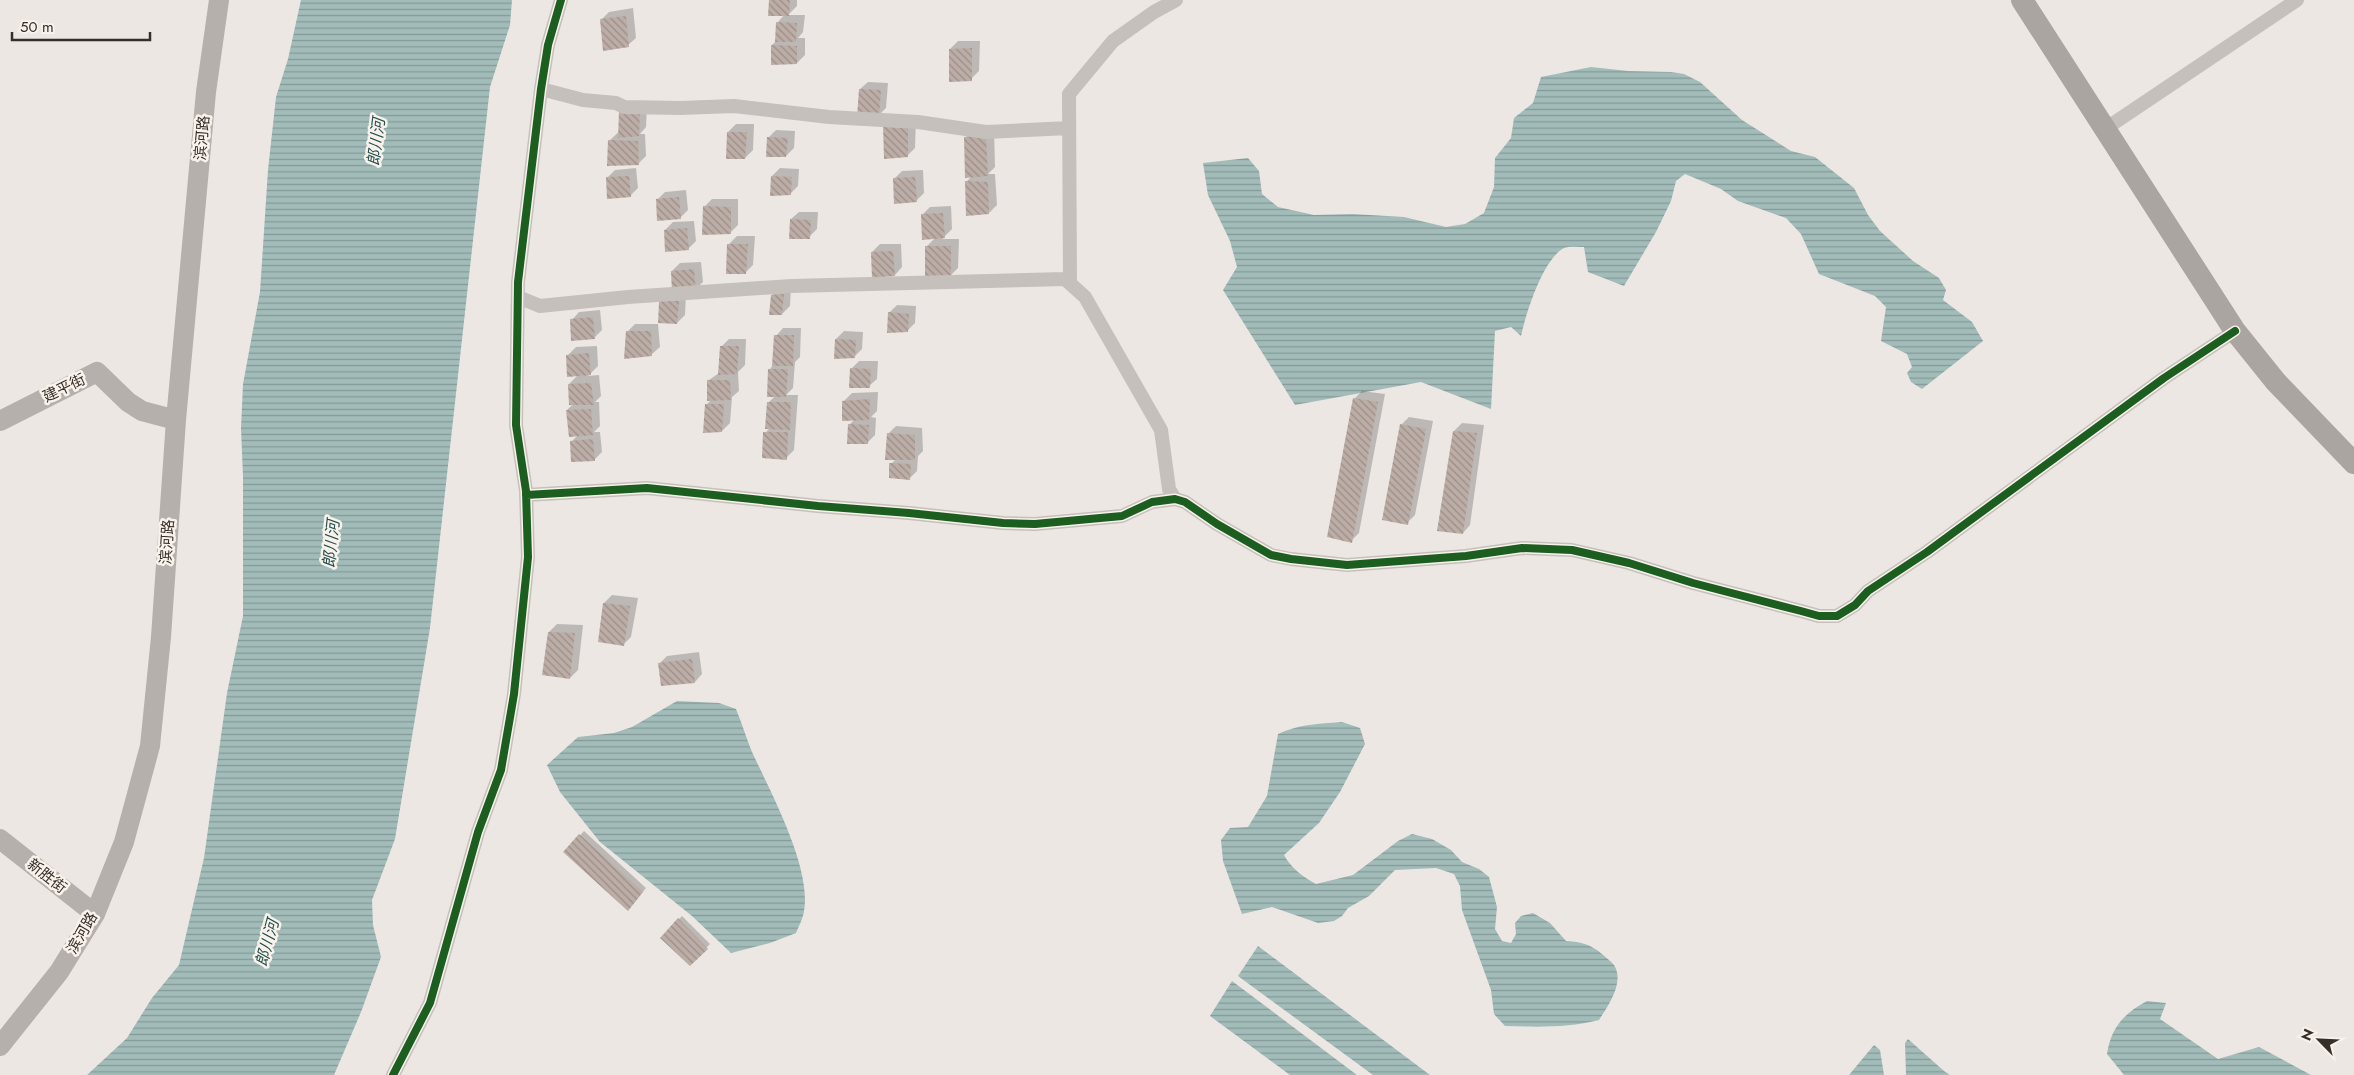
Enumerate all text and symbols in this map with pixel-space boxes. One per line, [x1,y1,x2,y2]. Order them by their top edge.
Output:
scale bar [12,10,150,42]
text: 50 m [20,16,54,38]
water label: 郎川河 [362,114,391,167]
street label: 滨河路 [189,115,215,161]
street label: 建平街 [39,368,89,408]
water label: 郎川河 [317,516,345,569]
street label: 滨河路 [154,519,180,565]
street label: 新胜街 [22,853,72,899]
street label: 滨河路 [61,908,103,958]
water label: 郎川河 [250,914,285,969]
north arrow [2294,1015,2344,1065]
text: N [2296,1026,2319,1044]

